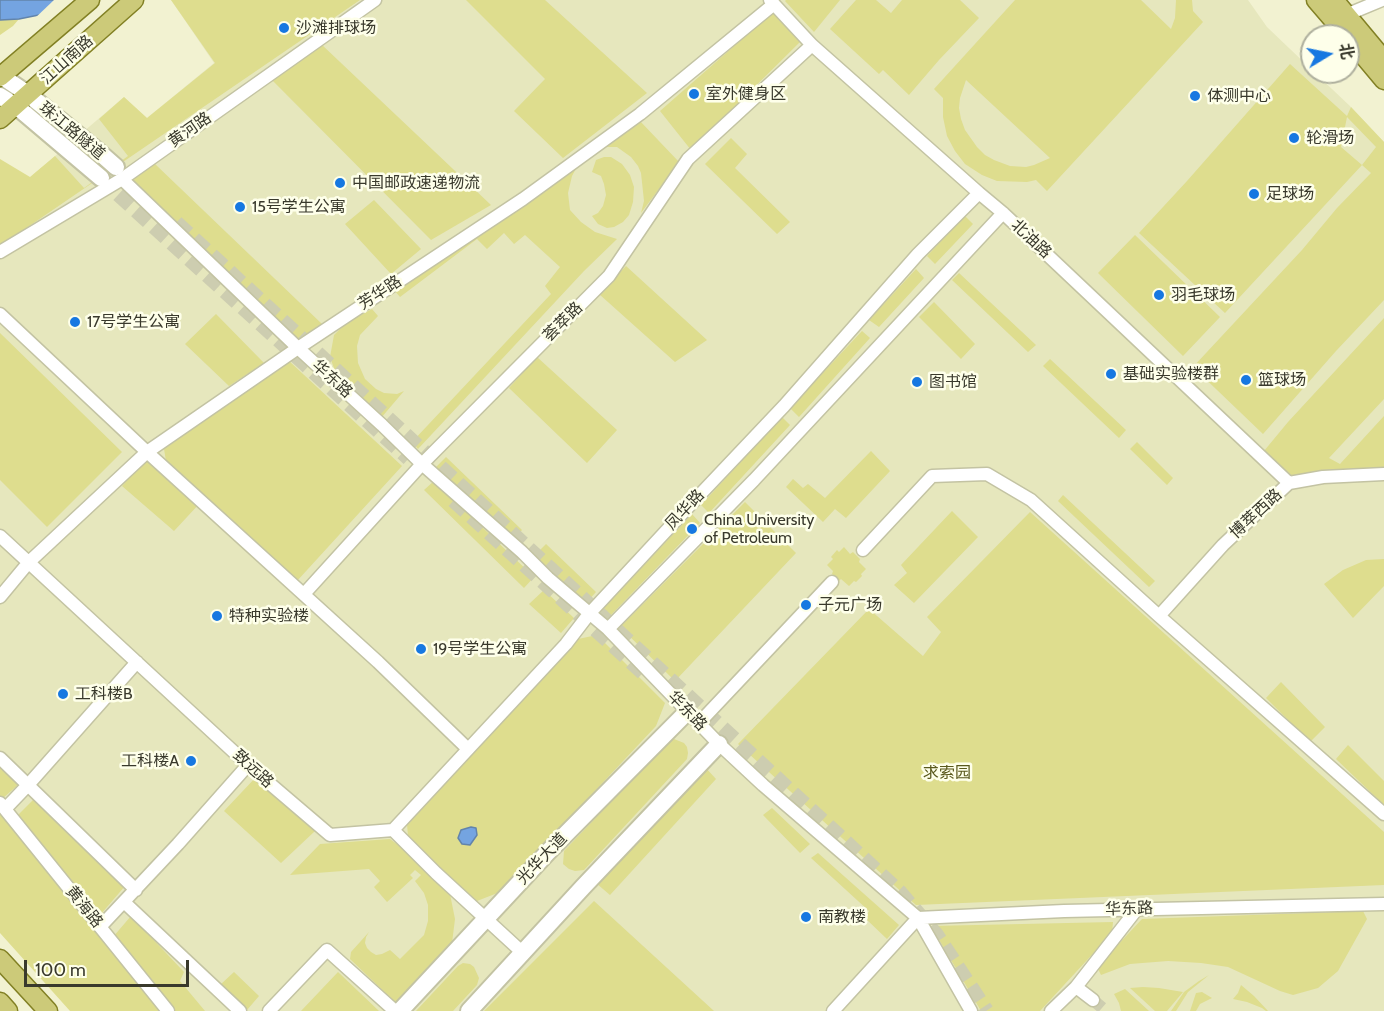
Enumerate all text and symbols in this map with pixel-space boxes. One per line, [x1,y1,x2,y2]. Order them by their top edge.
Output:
place label: 沙滩排球场 [296,18,376,38]
marker: 沙滩排球场 [277,21,291,35]
north arrow [1300,24,1360,84]
street label: 江山南路 [37,31,97,89]
text: 北 [1336,42,1357,61]
place label: 室外健身区 [706,84,786,104]
place label: 体测中心 [1207,86,1271,106]
marker: 室外健身区 [687,87,701,101]
marker: 体测中心 [1188,89,1202,103]
street label: 珠江路隧道 [35,98,109,164]
street label: 黄河路 [165,108,215,152]
place label: 轮滑场 [1306,128,1354,148]
marker: 轮滑场 [1287,131,1301,145]
place label: 中国邮政速递物流 [352,173,480,193]
marker: 中国邮政速递物流 [333,176,347,190]
place label: 足球场 [1266,184,1314,204]
marker: 足球场 [1247,187,1261,201]
place label: 15号学生公寓 [252,197,346,217]
marker: 15号学生公寓 [233,200,247,214]
street label: 北油路 [1007,216,1055,262]
street label: 芳华路 [355,272,405,314]
place label: 羽毛球场 [1171,285,1235,305]
marker: 羽毛球场 [1152,288,1166,302]
street label: 荟萃路 [539,298,587,346]
place label: 17号学生公寓 [87,312,180,332]
marker: 17号学生公寓 [68,315,82,329]
street label: 华东路 [308,356,356,402]
place label: 基础实验楼群 [1123,364,1219,384]
marker: 基础实验楼群 [1104,367,1118,381]
place label: 篮球场 [1258,370,1306,390]
place label: 图书馆 [929,372,977,392]
marker: 篮球场 [1239,373,1253,387]
marker: 图书馆 [910,375,924,389]
street label: 博萃西路 [1226,485,1286,543]
street label: 凤华路 [662,486,708,534]
place label: China University of Petroleum [704,510,814,548]
marker: China University of Petroleum [685,522,699,536]
place label: 子元广场 [818,595,882,615]
marker: 子元广场 [799,598,813,612]
place label: 特种实验楼 [229,606,309,626]
marker: 特种实验楼 [210,609,224,623]
place label: 19号学生公寓 [433,639,527,659]
marker: 19号学生公寓 [414,642,428,656]
place label: 工科楼B [75,684,133,704]
marker: 工科楼B [56,687,70,701]
street label: 华东路 [663,687,711,735]
street label: 致远路 [229,746,277,792]
place label: 工科楼A [121,751,179,771]
marker: 工科楼A [184,754,198,768]
park label: 求索园 [923,763,971,783]
street label: 光华大道 [513,829,571,889]
street label: 黄海路 [61,882,107,932]
street label: 华东路 [1105,899,1153,919]
place label: 南教楼 [818,907,866,927]
marker: 南教楼 [799,910,813,924]
scale bar [27,948,192,986]
text: 100 m [35,959,86,981]

